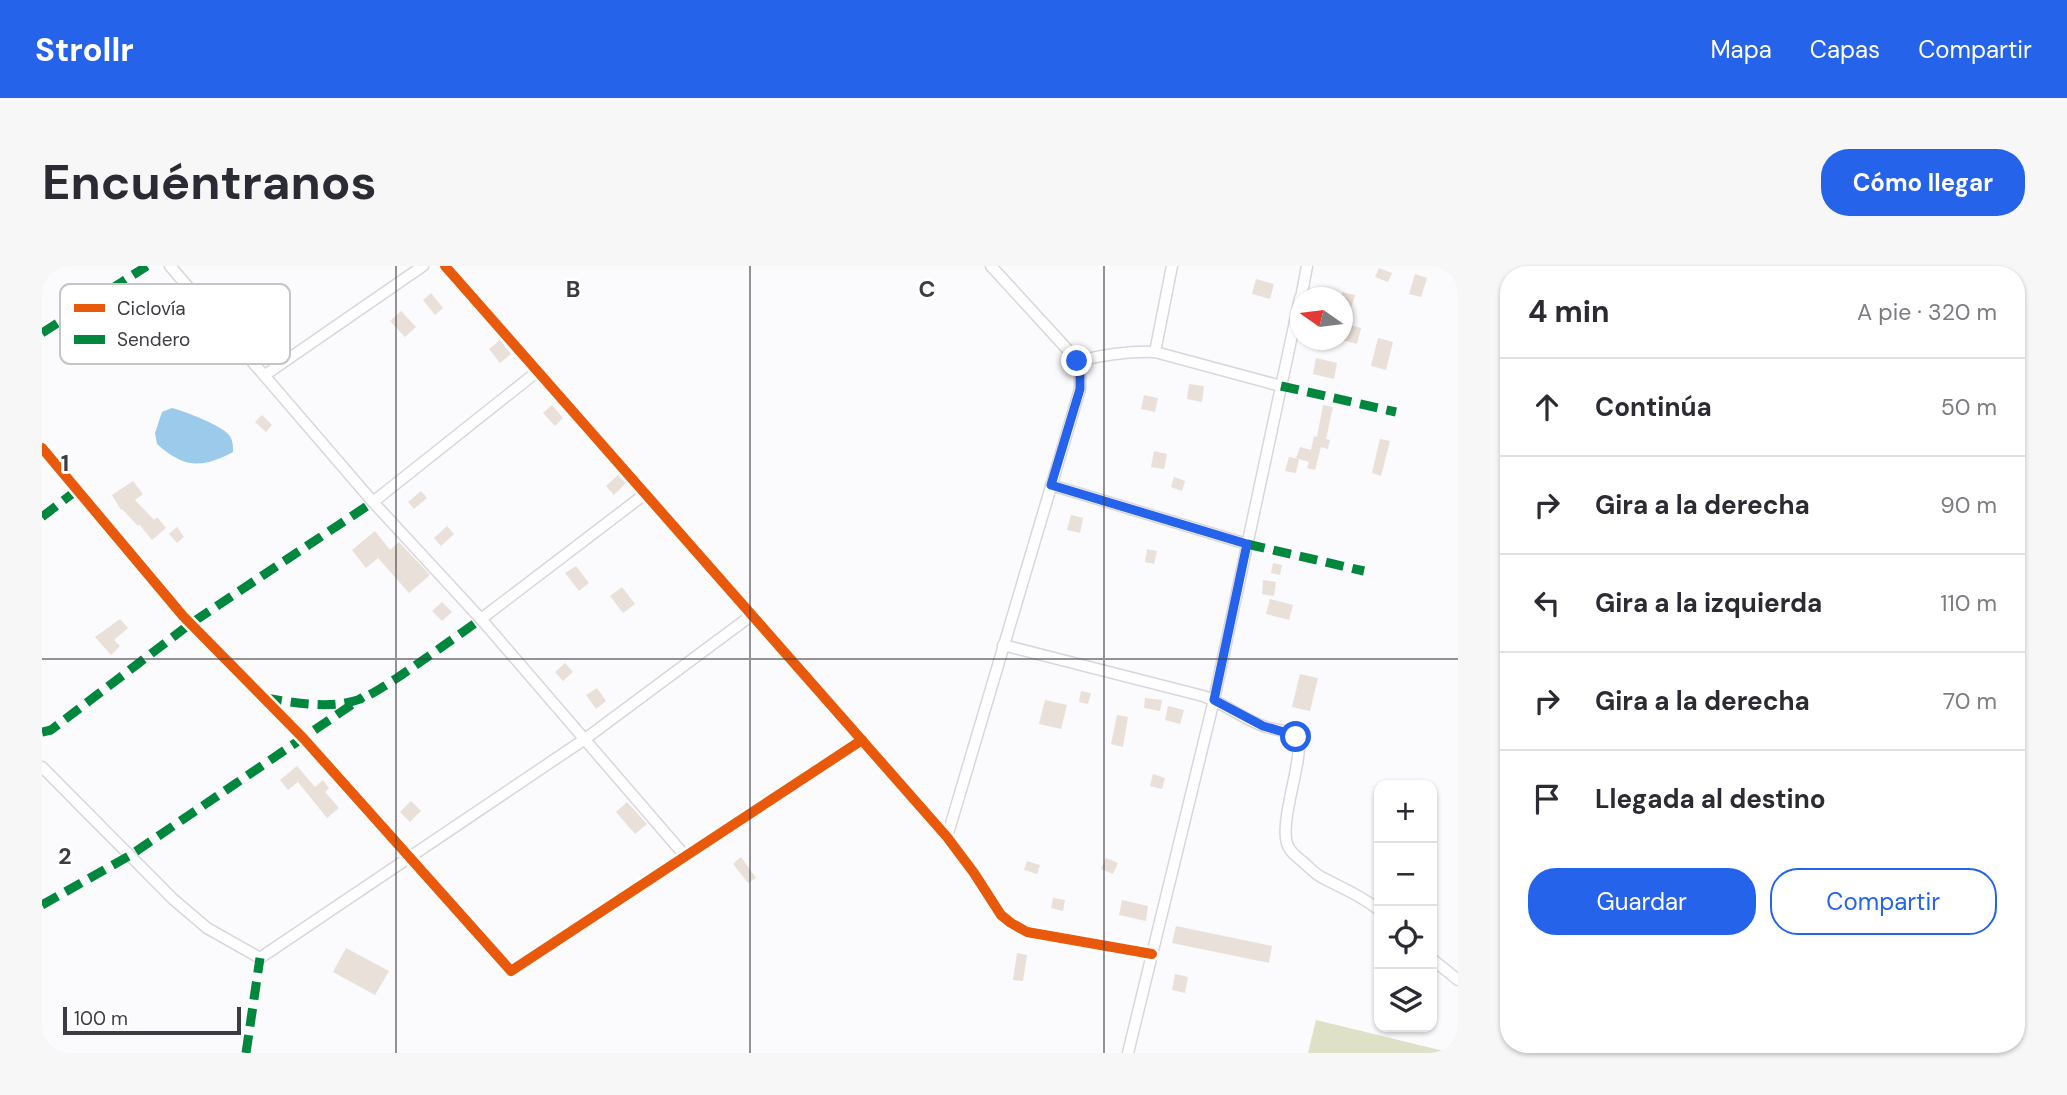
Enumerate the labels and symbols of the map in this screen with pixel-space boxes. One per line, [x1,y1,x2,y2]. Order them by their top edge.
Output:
text: B [566,274,580,304]
text: C [919,274,935,304]
legend [60,284,290,364]
north arrow [1290,287,1353,350]
text: Ciclovía [117,296,186,321]
text: Sendero [117,327,190,352]
route end [1061,345,1092,376]
text: 1 [61,448,69,478]
route start [1280,721,1311,752]
text: 2 [58,841,72,871]
scale bar [63,1004,242,1036]

